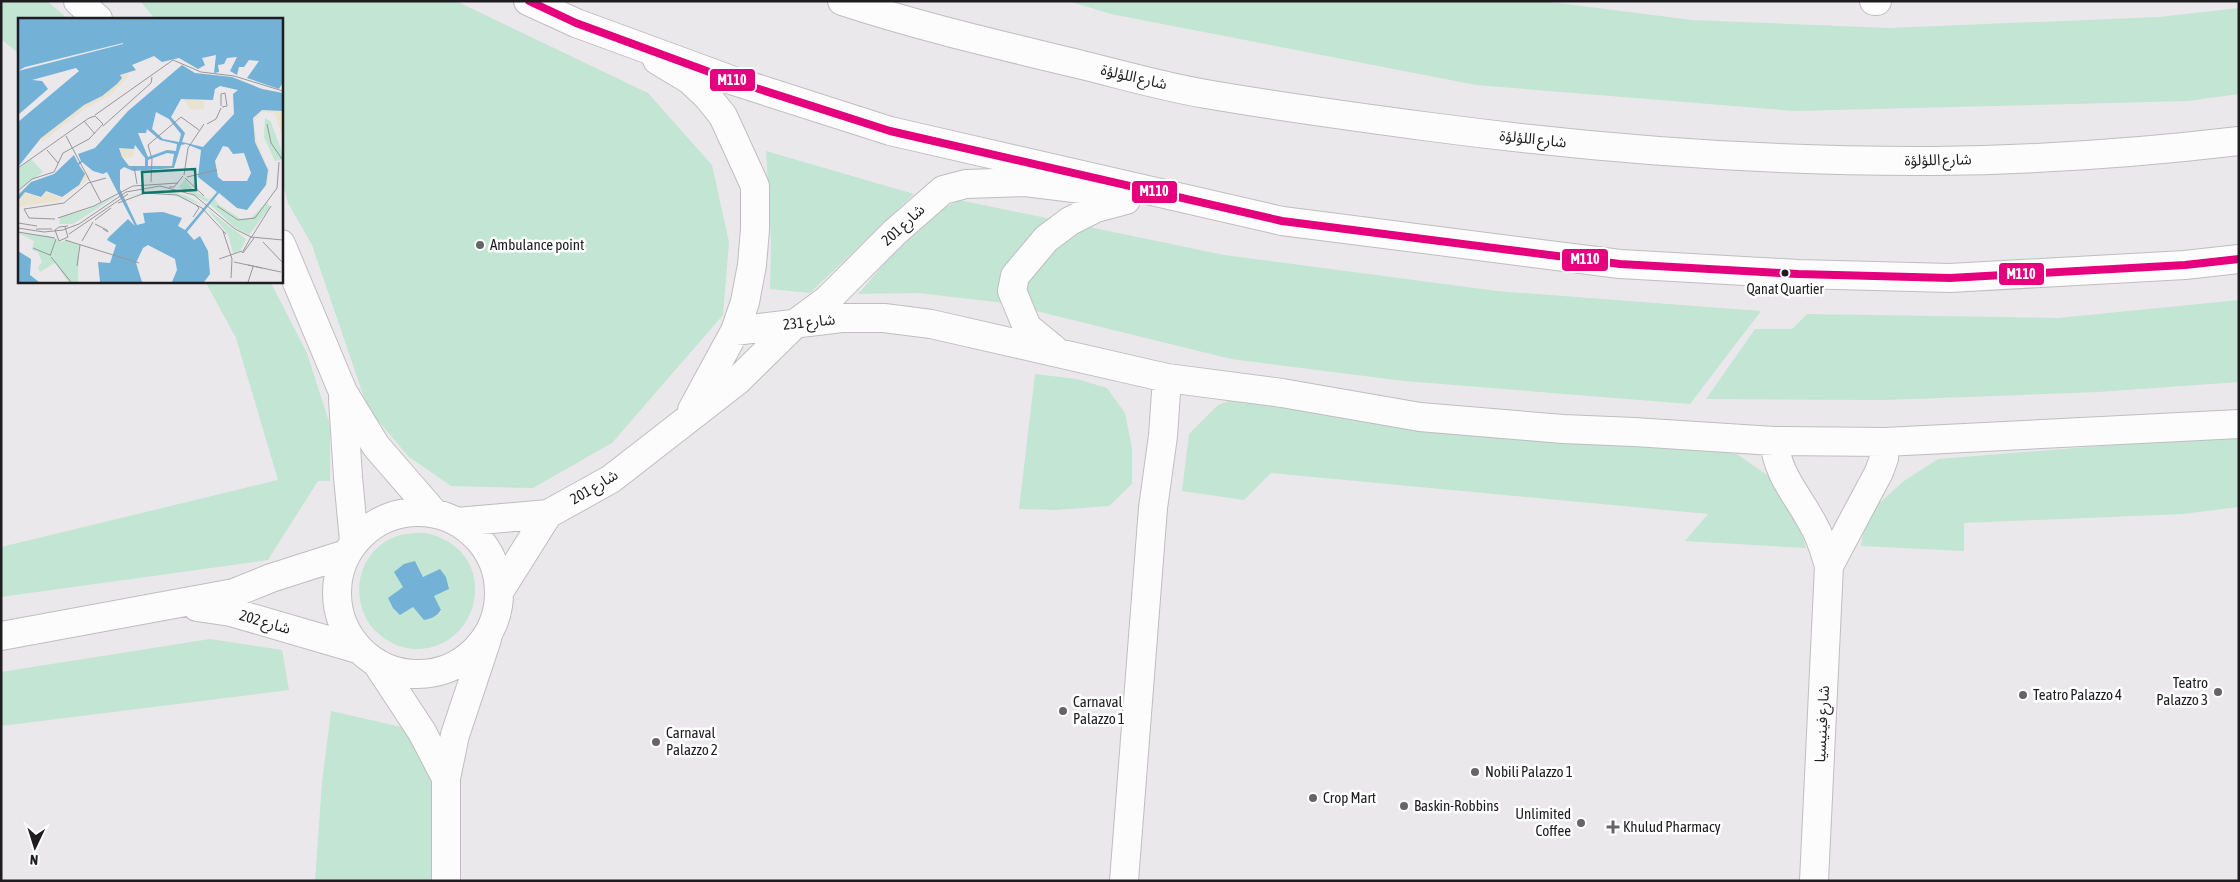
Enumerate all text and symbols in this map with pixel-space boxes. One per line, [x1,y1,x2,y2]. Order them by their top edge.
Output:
inset map [18,18,282,282]
street label: شارع اللؤلؤة [1098,61,1169,96]
line badge: M110 [709,68,756,92]
text: M110 [717,72,747,88]
street label: شارع اللؤلؤة [1498,127,1568,154]
street label: شارع اللؤلؤة [1904,150,1972,173]
line badge: M110 [1131,180,1178,204]
text: M110 [1139,183,1169,199]
street label: شارع 201 [878,200,931,252]
place label: Ambulance point [490,236,584,253]
marker: Ambulance point [474,239,486,251]
line badge: M110 [1561,248,1609,272]
text: M110 [1570,251,1600,267]
line badge: M110 [1998,262,2045,286]
text: M110 [2006,266,2036,282]
marker: Qanat Quartier [1780,268,1790,278]
place label: Qanat Quartier [1746,281,1824,297]
street label: شارع 231 [782,310,837,337]
street label: شارع 201 [567,466,623,511]
street label: شارع 202 [236,606,293,641]
place label: Teatro Palazzo 3 [2156,674,2208,708]
street label: شارع فينيسيا [1811,685,1836,763]
place label: Teatro Palazzo 4 [2033,686,2122,703]
marker: Teatro Palazzo 3 [2212,686,2224,698]
marker: Teatro Palazzo 4 [2017,689,2029,701]
place label: Carnaval Palazzo 1 [1073,693,1125,727]
marker: Carnaval Palazzo 1 [1057,705,1069,717]
place label: Carnaval Palazzo 2 [666,724,718,758]
marker: Carnaval Palazzo 2 [650,736,662,748]
place label: Nobili Palazzo 1 [1485,763,1573,780]
marker: Nobili Palazzo 1 [1469,766,1481,778]
place label: Crop Mart [1323,789,1376,806]
marker: Crop Mart [1307,792,1319,804]
place label: Baskin-Robbins [1414,797,1499,814]
marker: Baskin-Robbins [1398,800,1410,812]
place label: Unlimited Coffee [1515,805,1571,839]
marker: Unlimited Coffee [1575,817,1587,829]
place label: Khulud Pharmacy [1623,818,1721,835]
marker: Khulud Pharmacy [1607,821,1619,833]
north arrow [10,822,60,872]
text: N [29,852,39,868]

